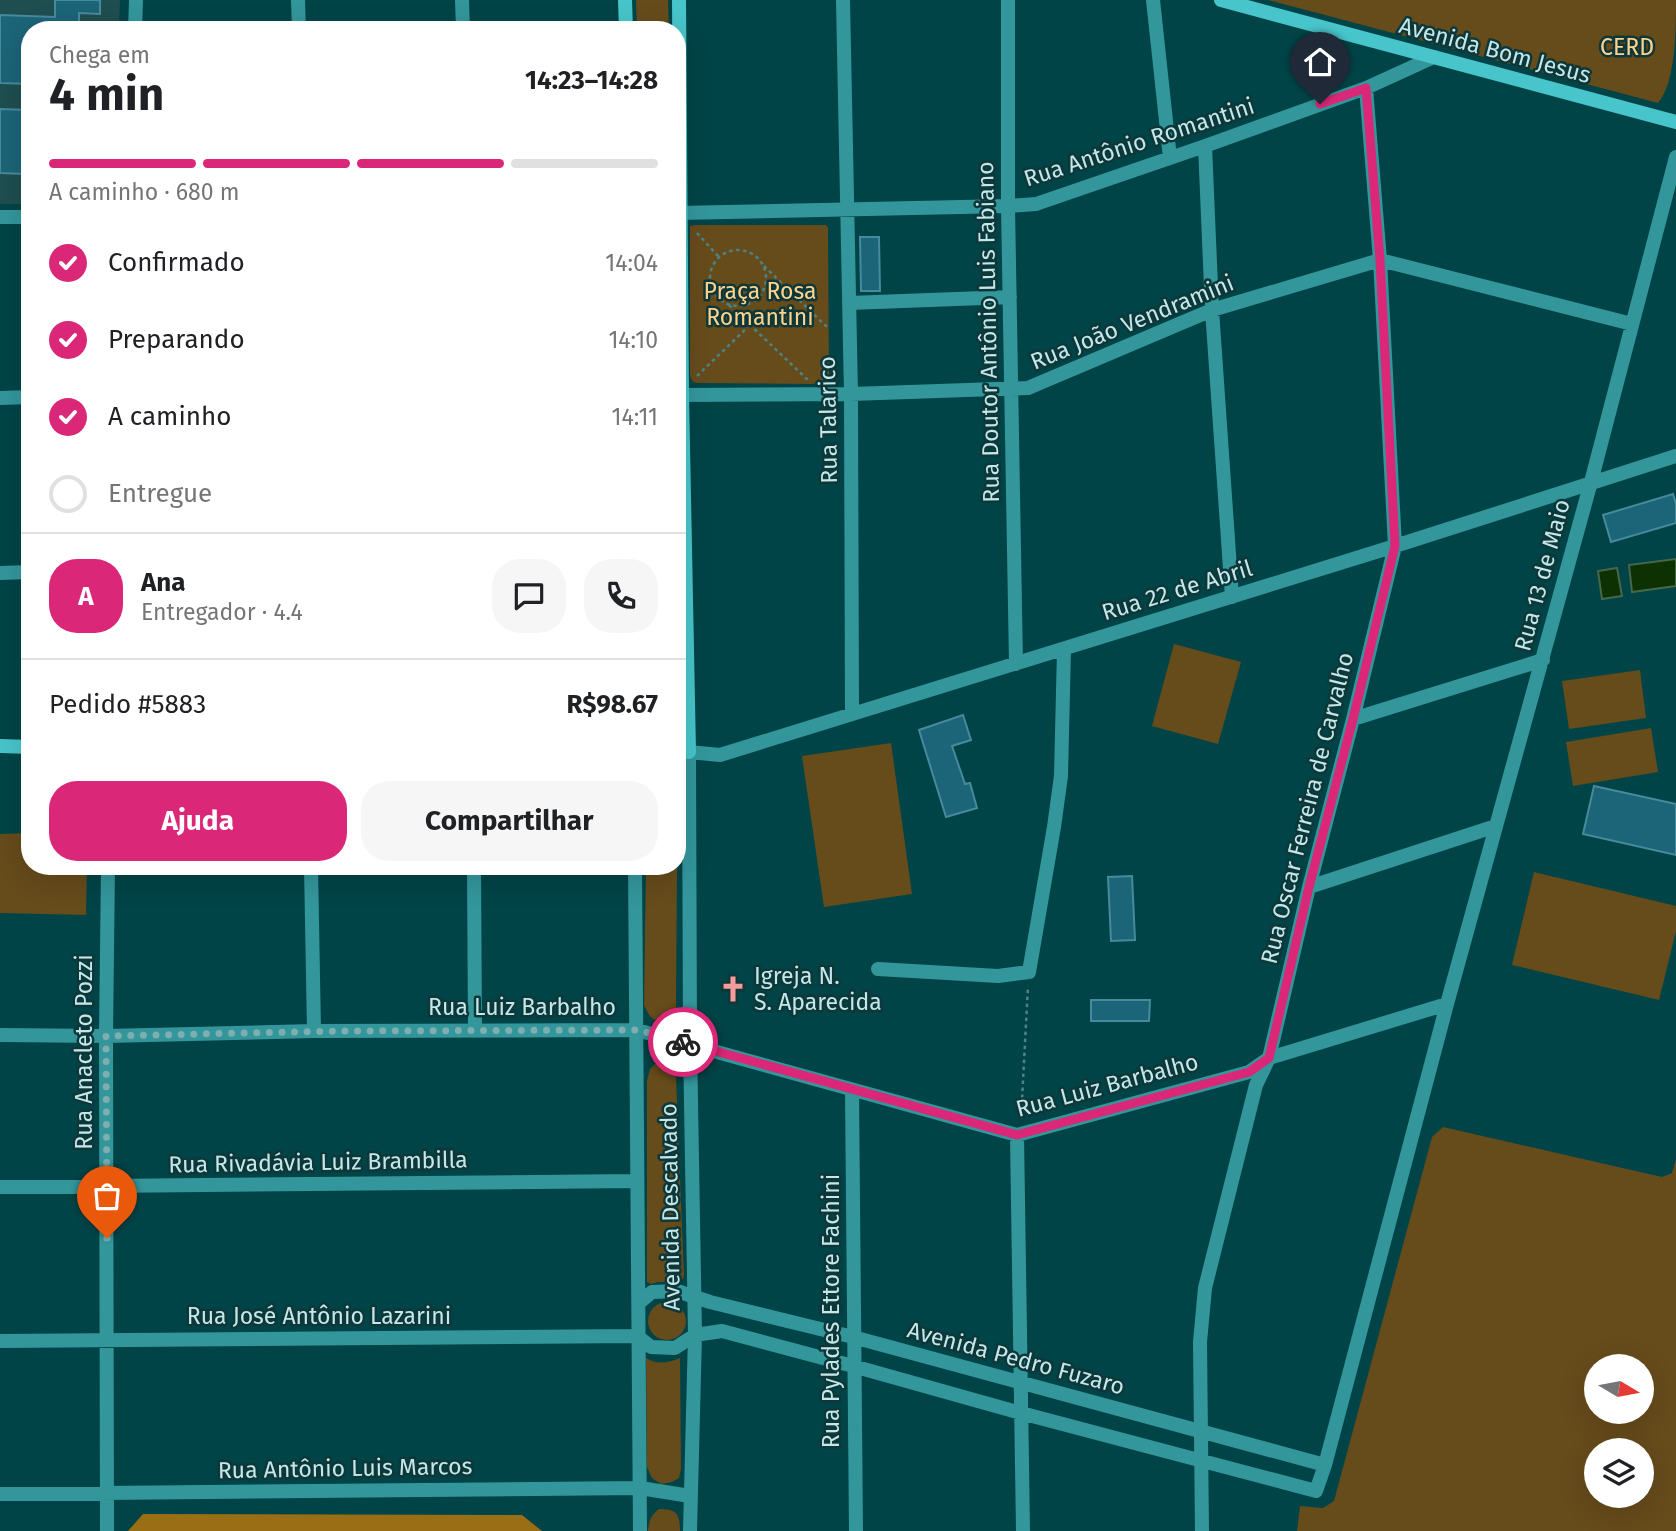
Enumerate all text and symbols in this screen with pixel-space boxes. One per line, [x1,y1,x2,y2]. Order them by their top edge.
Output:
street label: Avenida Bom Jesus [1396,11,1594,89]
pin [1290,32,1350,104]
park label: CERD [1600,33,1654,61]
text: Chega em [49,41,150,69]
icon: home [1301,43,1339,81]
text: 14:23–14:28 [525,65,658,96]
text: 4 min [49,67,164,122]
street label: Rua Antônio Romantini [1020,91,1258,193]
street label: Rua Doutor Antônio Luis Fabiano [971,161,1005,503]
text: A caminho · 680 m [49,178,239,206]
icon: check [49,244,87,282]
text: Confirmado [108,247,245,278]
text: 14:04 [605,249,658,277]
street label: Rua João Vendramini [1026,268,1238,376]
park label: Praça Rosa Romantini [704,277,816,331]
icon: check [49,321,87,359]
text: Preparando [108,324,245,355]
text: 14:10 [608,326,658,354]
street label: Rua Talarico [813,356,843,484]
icon: check [49,398,87,436]
text: A caminho [108,401,231,432]
text: 14:11 [612,403,658,431]
text: Entregue [108,478,212,509]
street label: Rua 13 de Maio [1508,496,1576,654]
street label: Rua 22 de Abril [1098,554,1256,626]
button: chat [492,559,566,633]
button: phone [584,559,658,633]
text: Ana [141,567,186,598]
text: A [78,581,94,612]
text: Entregador · 4.4 [141,598,303,626]
street label: Rua Oscar Ferreira de Carvalho [1255,649,1359,967]
text: Pedido #5883 [49,689,206,720]
text: R$98.67 [567,689,658,720]
button: Ajuda [49,781,347,861]
button: Compartilhar [361,781,658,861]
street label: Rua Anacleto Pozzi [70,954,98,1150]
place label: Igreja N. S. Aparecida [754,962,882,1016]
church icon: Igreja N. S. Aparecida [718,974,748,1004]
street label: Rua Luiz Barbalho [428,993,616,1021]
courier [648,1007,718,1077]
icon: bike [664,1023,702,1061]
street label: Rua Luiz Barbalho [1013,1047,1201,1123]
street label: Avenida Descalvado [654,1103,686,1311]
street label: Rua Rivadávia Luiz Brambilla [168,1145,468,1179]
pin [77,1166,137,1238]
street label: Rua Pylades Ettore Fachini [817,1174,845,1448]
icon: bag [88,1177,126,1215]
street label: Rua José Antônio Lazarini [187,1302,451,1330]
street label: Avenida Pedro Fuzaro [904,1316,1128,1400]
north arrow [1584,1354,1654,1424]
map controls [1584,1354,1654,1508]
button: layers [1584,1438,1654,1508]
street label: Rua Antônio Luis Marcos [217,1452,473,1484]

